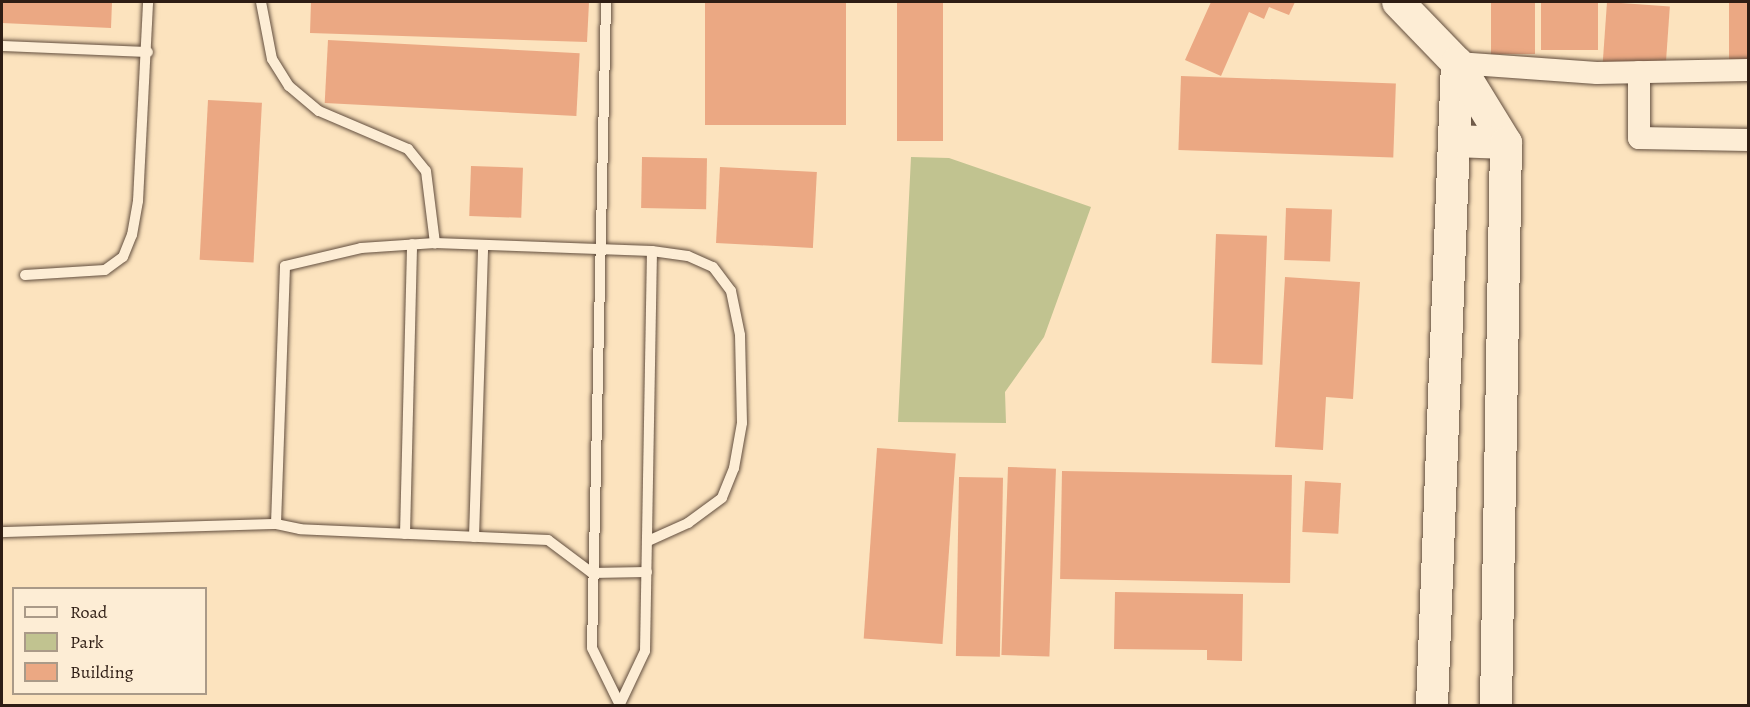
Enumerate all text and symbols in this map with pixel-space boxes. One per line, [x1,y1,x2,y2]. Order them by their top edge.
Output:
legend [12,587,207,695]
text: Road [70,600,107,624]
text: Park [70,630,104,654]
text: Building [70,660,134,684]

